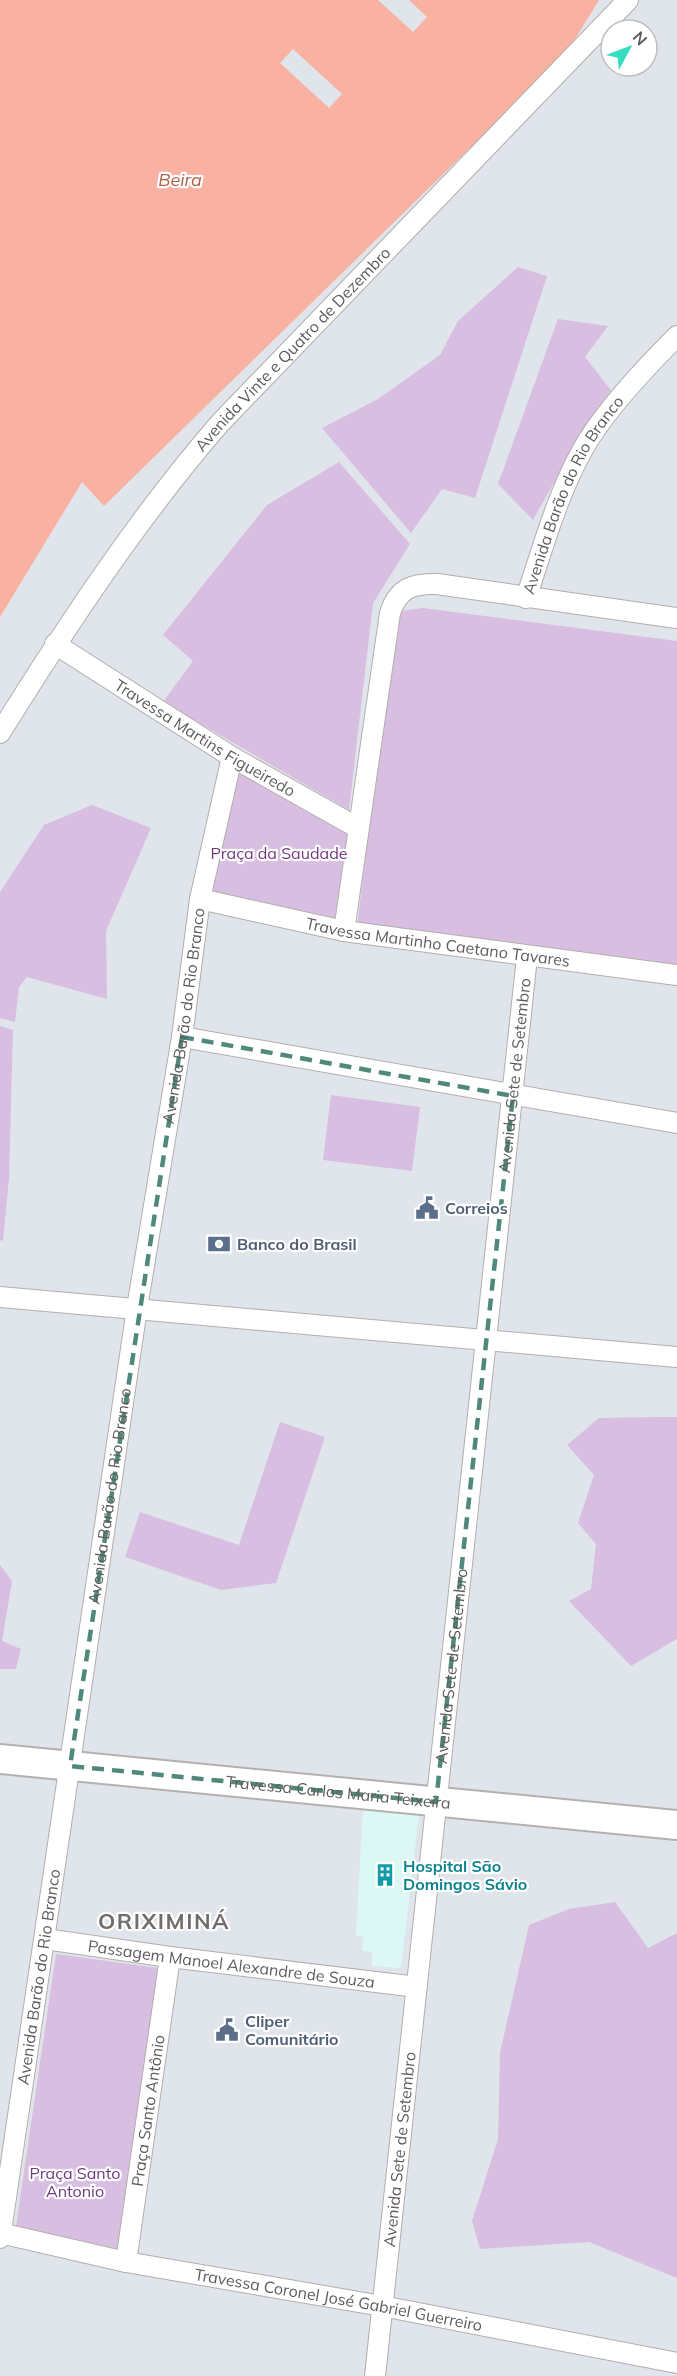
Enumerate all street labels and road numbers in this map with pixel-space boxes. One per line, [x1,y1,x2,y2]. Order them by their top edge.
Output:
street label: Avenida Vinte e Quatro de Dezembro [190,243,395,455]
street label: Avenida Barão do Rio Branco [518,391,628,596]
street label: Travessa Martins Figueiredo [111,675,299,801]
street label: Avenida Barão do Rio Branco [158,907,209,1125]
street label: Travessa Martinho Caetano Tavares [304,913,571,971]
street label: Avenida Sete de Setembro [494,977,535,1174]
street label: Avenida Barão do Rio Branco [84,1387,135,1605]
street label: Avenida Sete de Setembro [431,1567,471,1765]
street label: Travessa Carlos Maria Teixeira [225,1771,452,1813]
street label: Avenida Barão do Rio Branco [13,1868,64,2086]
street label: Passagem Manoel Alexandre de Souza [87,1935,376,1992]
street label: Praça Santo Antônio [127,2033,169,2188]
street label: Avenida Sete de Setembro [379,2051,420,2248]
street label: Travessa Coronel José Gabriel Guerreiro [193,2264,484,2335]

